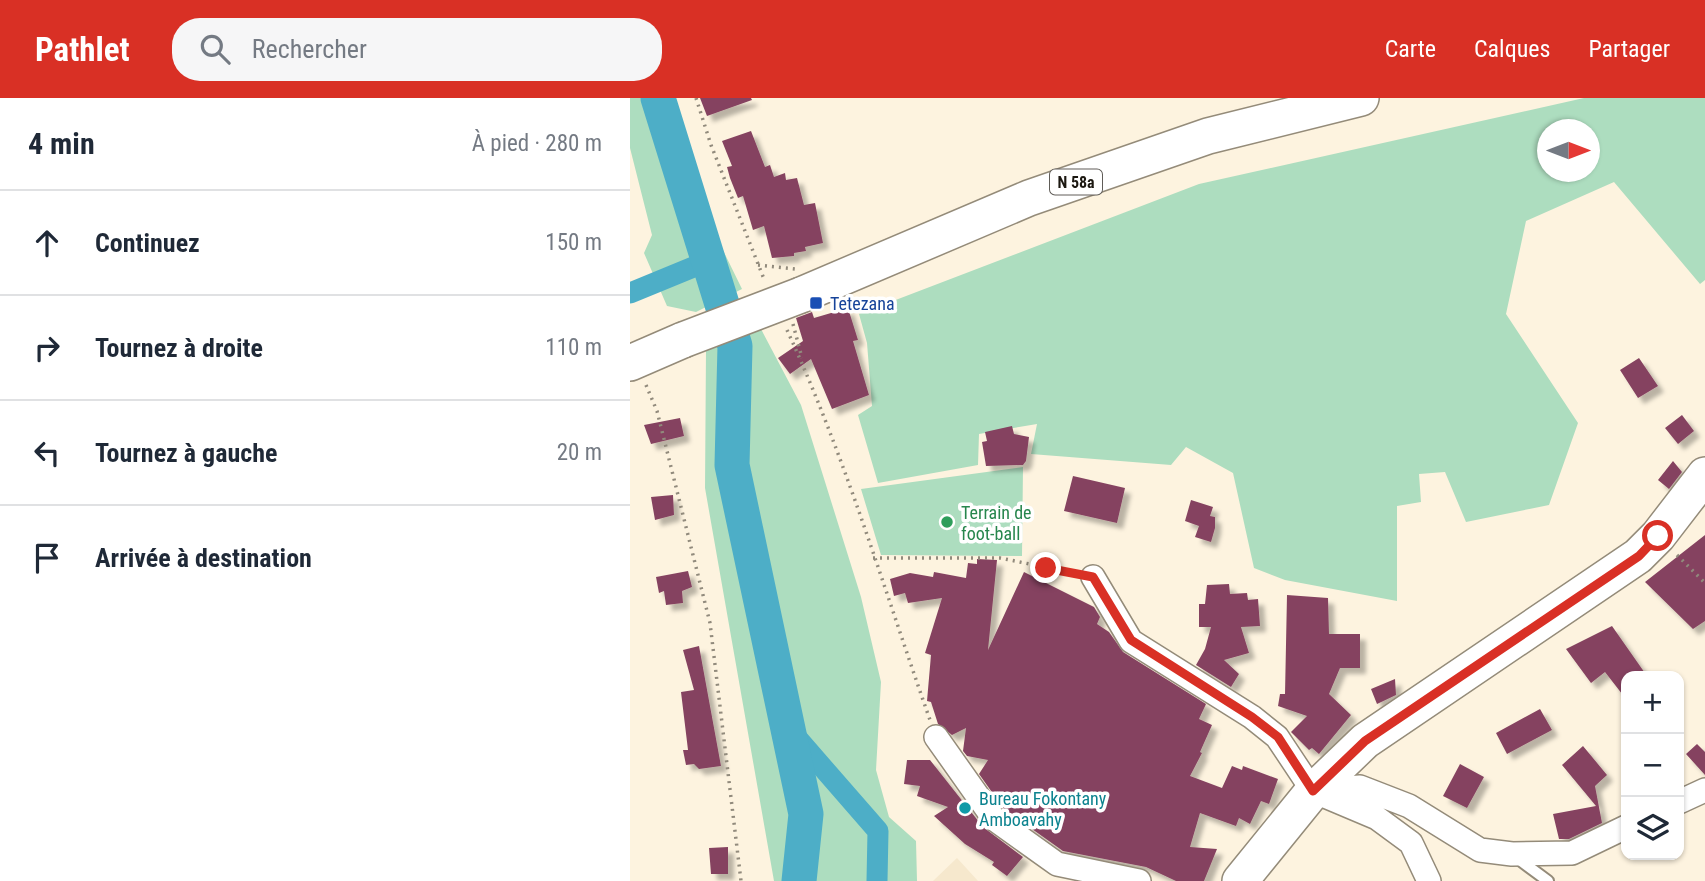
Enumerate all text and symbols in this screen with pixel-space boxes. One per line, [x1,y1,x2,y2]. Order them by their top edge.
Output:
search box [172,18,662,81]
text: Pathlet [35,30,130,69]
icon: search [196,30,234,68]
text: Rechercher [252,34,367,64]
text: Carte [1385,35,1436,63]
text: Calques [1474,35,1550,63]
text: Partager [1588,35,1670,63]
north arrow [1537,119,1600,182]
text: 4 min [28,126,95,161]
text: À pied · 280 m [472,130,602,157]
road number: N 58a [1050,170,1102,194]
icon: ahead [28,224,66,262]
text: Continuez [95,228,200,258]
text: 150 m [545,229,602,256]
place label: Tetezana [830,293,895,314]
marker: Tetezana [808,295,824,311]
icon: right [28,329,66,367]
text: Tournez à droite [95,333,263,363]
text: 110 m [545,334,602,361]
icon: left [28,434,66,472]
text: Tournez à gauche [95,438,277,468]
text: 20 m [557,439,602,466]
place label: Terrain de foot-ball [961,502,1032,544]
marker: Terrain de foot-ball [939,514,955,530]
route start [1642,520,1673,551]
icon: arrive [28,539,66,577]
text: Arrivée à destination [95,543,312,573]
route end [1030,552,1061,583]
map controls [1621,671,1684,860]
button: + [1621,671,1684,734]
button: − [1621,734,1684,797]
place label: Bureau Fokontany Amboavahy [979,788,1107,830]
button: layers [1621,797,1684,860]
marker: Bureau Fokontany Amboavahy [957,800,973,816]

